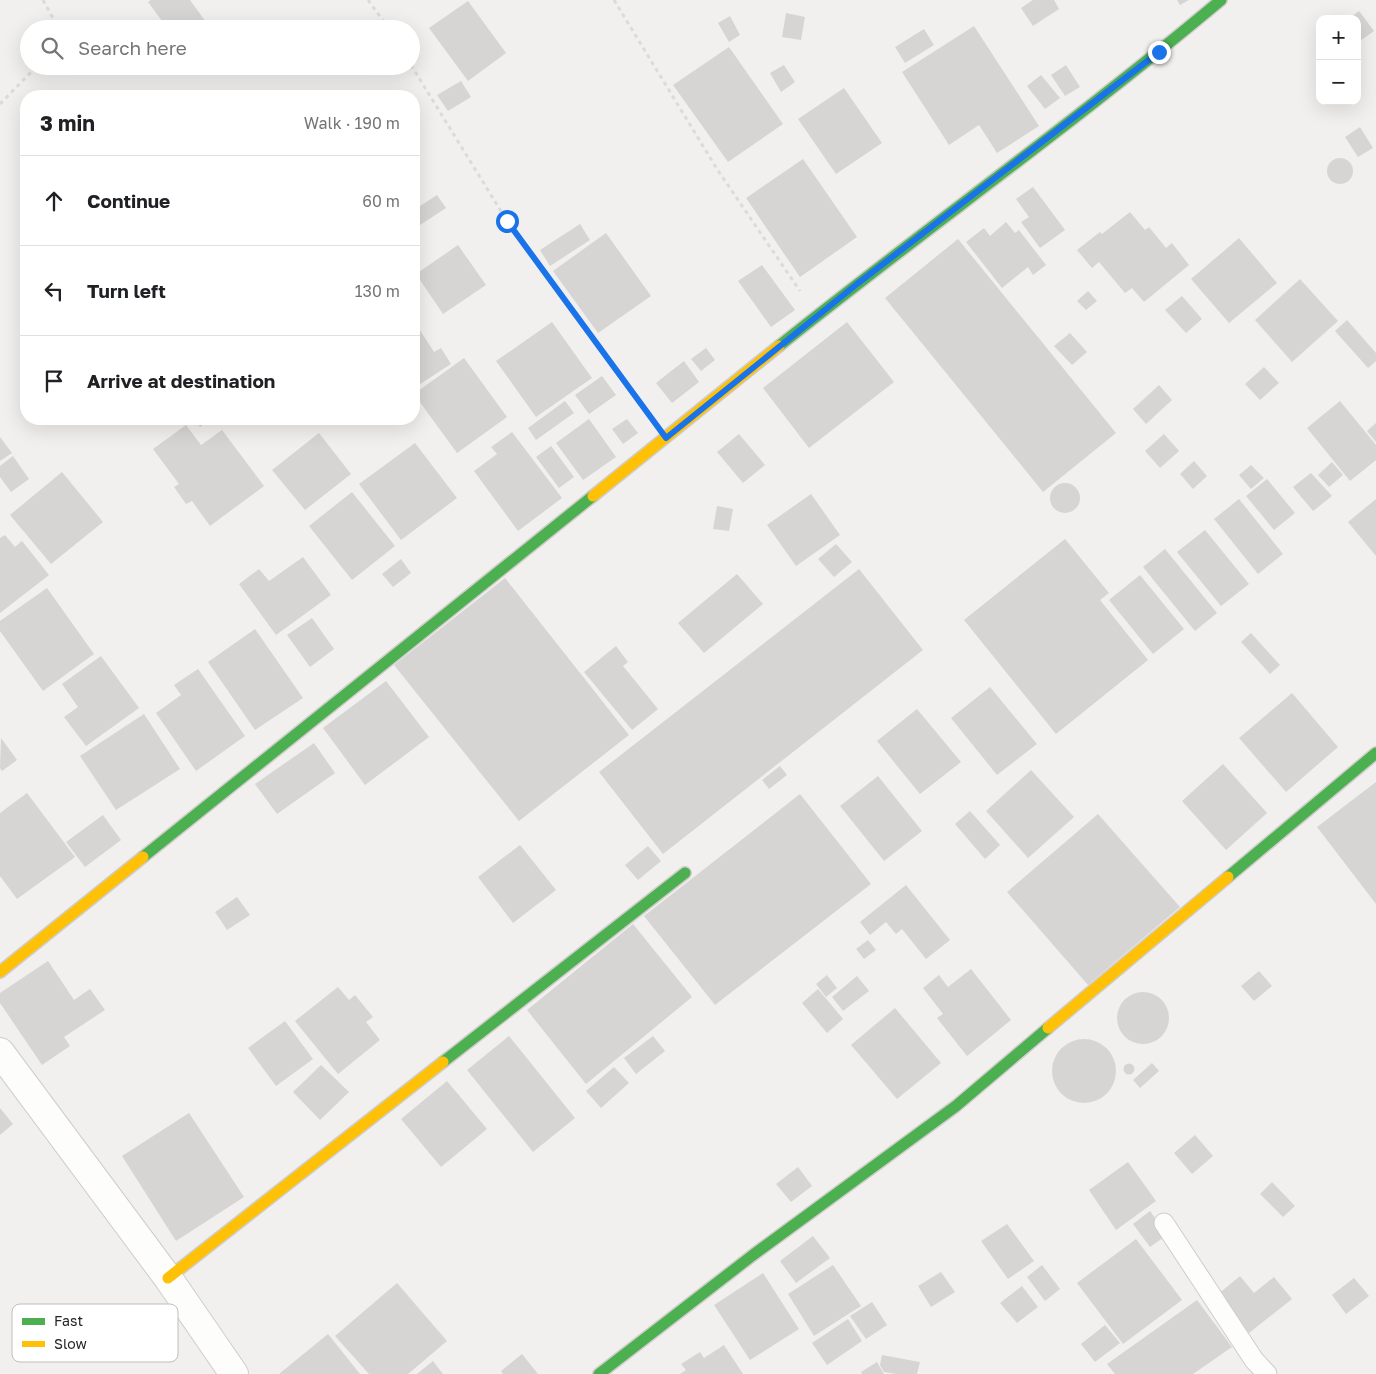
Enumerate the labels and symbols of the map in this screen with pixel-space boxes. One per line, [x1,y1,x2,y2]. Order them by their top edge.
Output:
route end [1148,41,1171,64]
route start [496,210,519,233]
legend [12,1304,178,1362]
text: Fast [54,1312,83,1329]
text: Slow [54,1335,87,1352]

